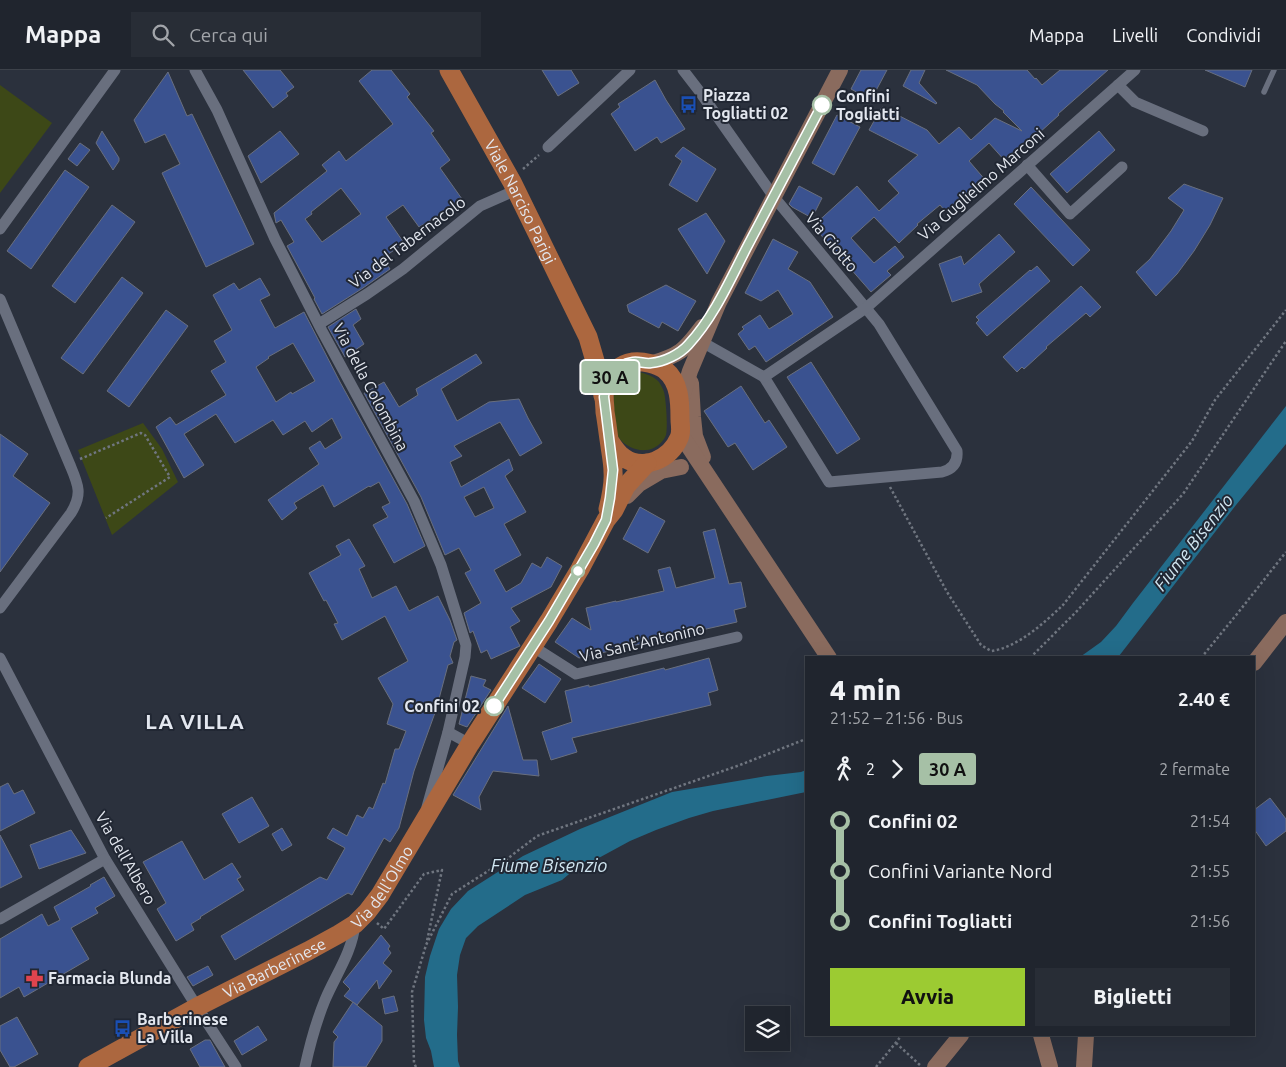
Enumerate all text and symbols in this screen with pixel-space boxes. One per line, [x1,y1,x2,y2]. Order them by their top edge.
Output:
search box [131,12,481,57]
text: Mappa [25,21,101,48]
icon: search [149,21,177,49]
text: Cerca qui [189,24,268,46]
text: Mappa [1029,25,1084,45]
text: Livelli [1112,25,1158,45]
text: Condividi [1186,25,1261,45]
place label: Piazza Togliatti 02 [703,86,789,122]
place label: Confini Togliatti [836,87,900,123]
bus stop icon: Piazza Togliatti 02 [679,94,699,114]
marker: Confini Togliatti [812,95,832,115]
street label: Via Guglielmo Marconi [914,124,1048,244]
street label: Viale Narciso Parigi [481,136,560,267]
street label: Via del Tabernacolo [345,192,469,292]
street label: Via Giotto [802,209,862,275]
street label: Via della Colombina [330,320,412,454]
line badge: 30 A [575,361,645,393]
text: 30 A [591,367,629,387]
water label: Fiume Bisenzio [1149,490,1237,594]
unlabelled marker [571,564,585,578]
street label: Via Sant'Antonino [578,619,706,665]
text: 4 min [830,674,901,705]
text: 2.40 € [1178,688,1230,710]
marker: Confini 02 [484,696,504,716]
place label: Confini 02 [404,697,480,715]
district label: LA VILLA [145,709,245,733]
text: 21:52 – 21:56 · Bus [830,709,963,727]
icon: walk [830,755,858,783]
icon: forward [883,755,911,783]
text: 30 A [929,759,966,779]
text: 2 [866,760,875,778]
text: 2 fermate [1159,760,1230,778]
street label: Via dell'Albero [92,808,160,908]
text: Confini 02 [868,810,958,832]
text: 21:54 [1190,812,1230,830]
street label: Via dell'Olmo [347,842,416,932]
water label: Fiume Bisenzio [491,855,607,875]
text: Confini Variante Nord [868,860,1052,882]
text: 21:55 [1190,862,1230,880]
text: Confini Togliatti [868,910,1012,932]
text: 21:56 [1190,912,1230,930]
street label: Via Barberinese [220,934,329,1001]
pharmacy icon: Farmacia Blunda [24,968,44,988]
button: Avvia [830,968,1025,1026]
button: Biglietti [1035,968,1230,1026]
place label: Farmacia Blunda [48,969,172,987]
map controls [745,1006,790,1051]
button: layers [745,1006,790,1051]
place label: Barberinese La Villa [137,1010,228,1046]
bus stop icon: Barberinese La Villa [113,1018,133,1038]

